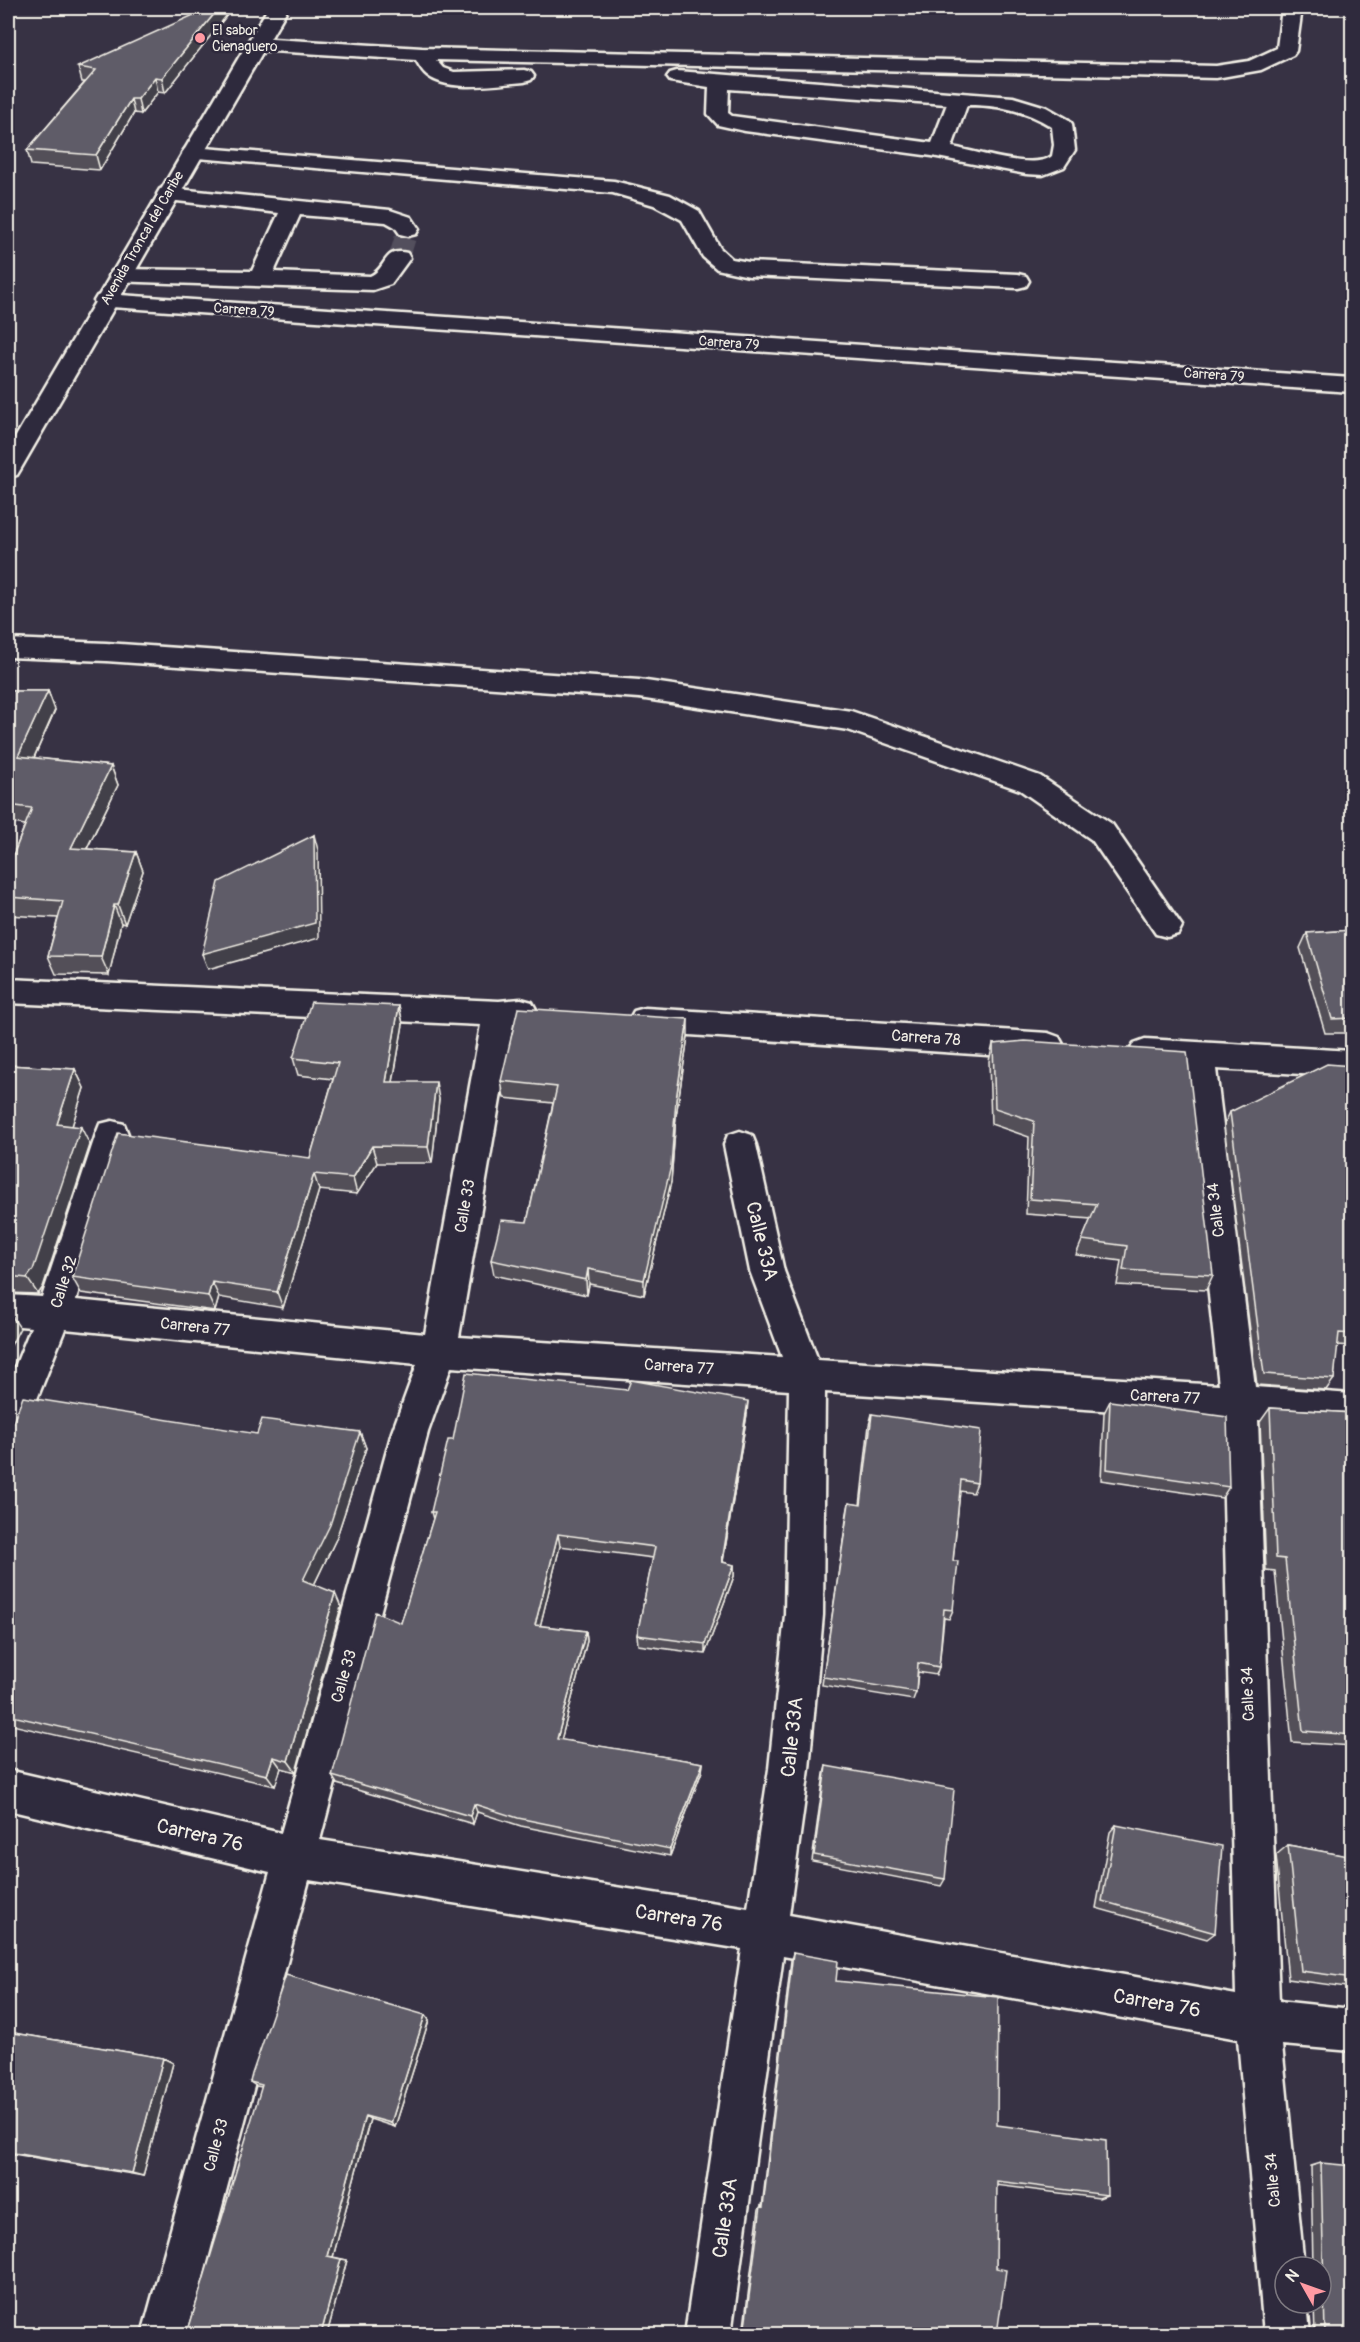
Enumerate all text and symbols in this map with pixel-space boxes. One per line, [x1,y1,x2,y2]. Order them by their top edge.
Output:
place label: El sabor Cienaguero [212,22,278,55]
marker: El sabor Cienaguero [193,31,207,45]
street label: Avenida Troncal del Caribe [97,168,187,308]
street label: Carrera 79 [213,299,275,321]
street label: Carrera 79 [698,332,760,354]
street label: Carrera 79 [1183,364,1245,386]
street label: Carrera 78 [891,1026,961,1050]
street label: Calle 33 [450,1178,480,1234]
street label: Calle 34 [1203,1182,1229,1238]
street label: Calle 33A [740,1199,784,1283]
street label: Calle 32 [46,1253,82,1311]
street label: Carrera 77 [159,1313,231,1341]
street label: Carrera 77 [643,1355,715,1379]
street label: Carrera 77 [1130,1385,1201,1409]
street label: Calle 33 [327,1647,361,1705]
street label: Calle 34 [1237,1666,1259,1722]
street label: Calle 33A [775,1696,809,1778]
street label: Carrera 76 [154,1813,246,1857]
street label: Carrera 76 [633,1899,725,1937]
street label: Carrera 76 [1111,1983,1203,2023]
street label: Calle 33 [199,2116,233,2174]
street label: Calle 34 [1261,2152,1285,2208]
street label: Calle 33A [707,2176,743,2260]
north arrow [1273,2255,1333,2315]
text: N [1281,2265,1304,2287]

